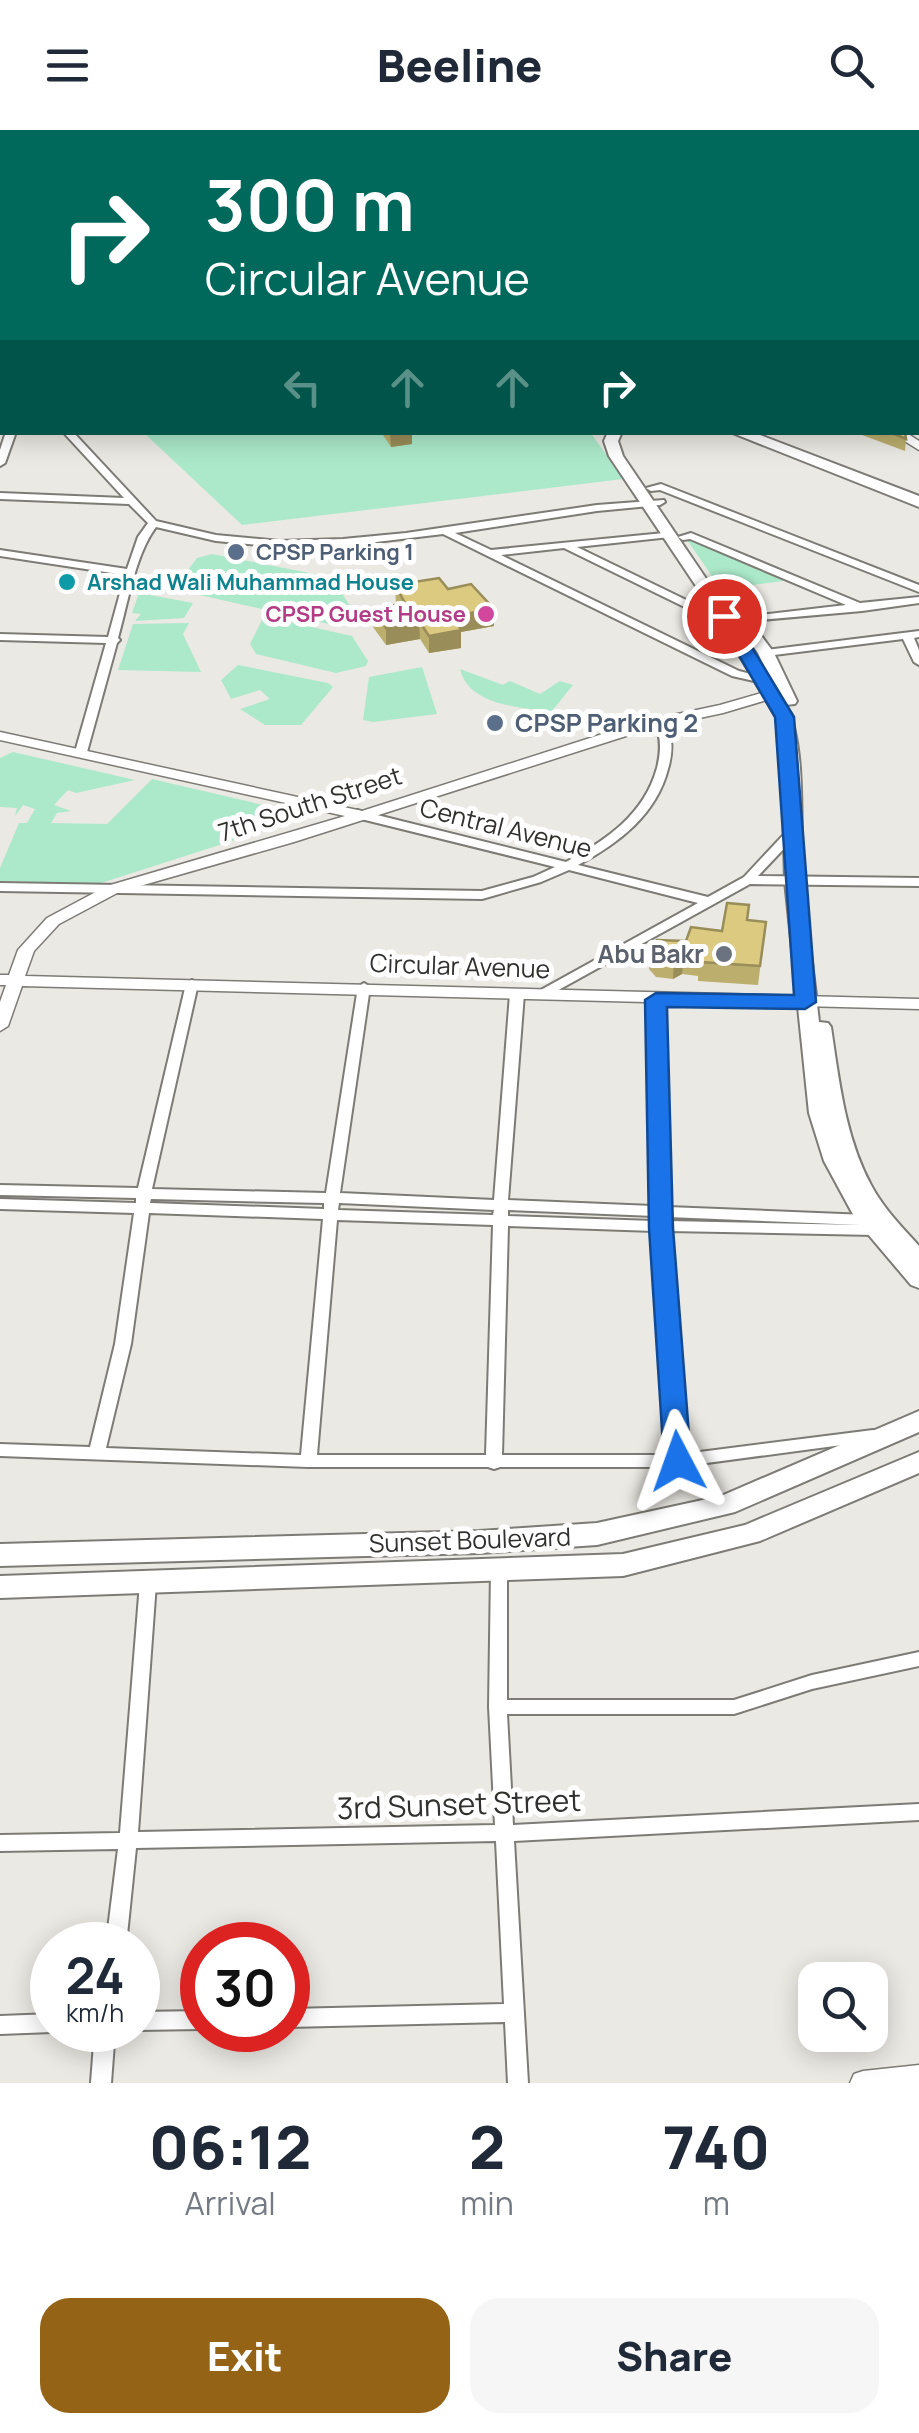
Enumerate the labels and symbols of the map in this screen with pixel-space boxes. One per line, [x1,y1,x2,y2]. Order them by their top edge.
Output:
place label: CPSP Parking 1 [256,537,414,567]
marker: CPSP Parking 1 [225,541,247,563]
place label: Arshad Wali Muhammad House [87,567,414,597]
marker: Arshad Wali Muhammad House [56,571,78,593]
pin [682,574,767,659]
place label: CPSP Guest House [265,599,466,629]
marker: CPSP Guest House [475,603,497,625]
place label: CPSP Parking 2 [515,705,698,740]
marker: CPSP Parking 2 [484,712,506,734]
street label: 7th South Street [214,757,406,850]
street label: Central Avenue [417,789,596,866]
place label: Abu Bakr [598,936,704,971]
marker: Abu Bakr [713,943,735,965]
street label: Circular Avenue [369,945,551,986]
position arrow [626,1409,730,1513]
street label: Sunset Boulevard [368,1518,572,1561]
street label: 3rd Sunset Street [336,1779,582,1828]
speed limit sign: 30 [180,1922,310,2052]

